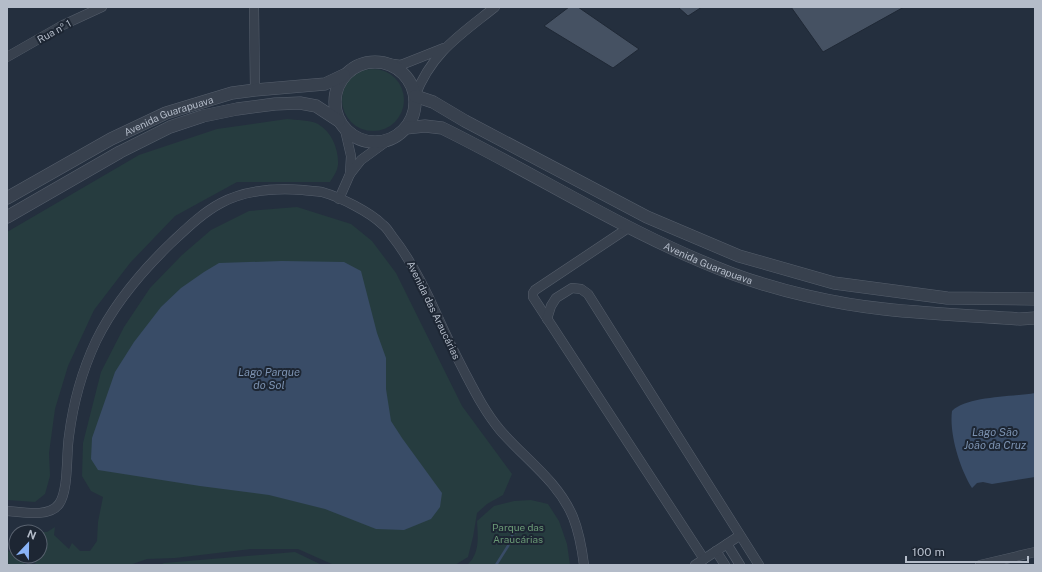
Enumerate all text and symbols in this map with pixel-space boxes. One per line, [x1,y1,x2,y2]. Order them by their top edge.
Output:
street label: Rua nº 1 [35,17,73,45]
street label: Avenida Guarapuava [122,93,215,138]
street label: Avenida Guarapuava [662,239,754,286]
street label: Avenida das Araucárias [405,259,463,361]
water label: Lago Parque do Sol [238,366,300,391]
water label: Lago São João da Cruz [964,426,1027,451]
park label: Parque das Araucárias [492,521,544,545]
north arrow [8,524,48,564]
text: N [26,528,38,542]
scale bar [906,538,1028,564]
text: 100 m [912,545,945,559]

